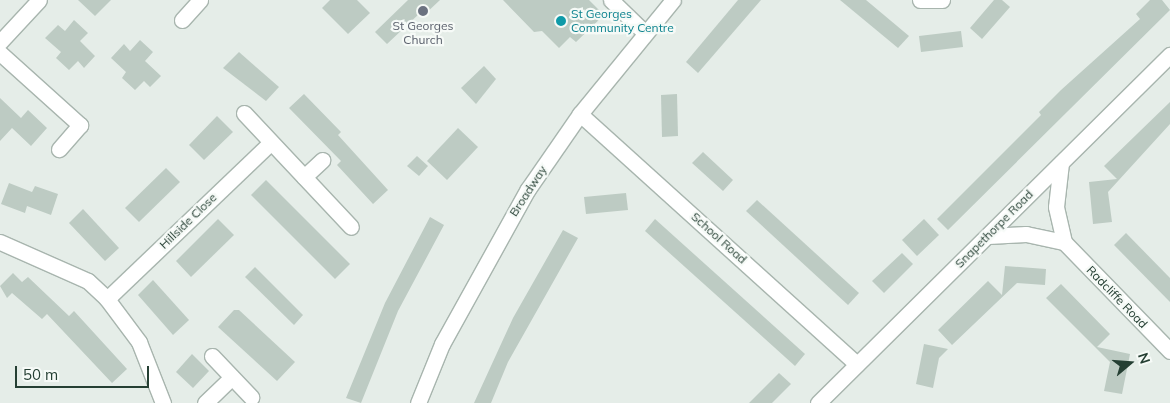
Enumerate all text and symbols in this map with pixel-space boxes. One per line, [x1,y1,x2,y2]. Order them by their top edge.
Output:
marker: St Georges Church [417,5,429,17]
place label: St Georges Community Centre [571,7,674,35]
marker: St Georges Community Centre [555,15,567,27]
place label: St Georges Church [393,19,453,47]
street label: Broadway [506,163,550,219]
street label: Snapethorpe Road [952,187,1036,271]
street label: Hillside Close [156,190,220,252]
street label: School Road [688,209,750,267]
street label: Radcliffe Road [1084,263,1150,331]
north arrow [1105,338,1155,388]
text: N [1134,351,1154,366]
scale bar [18,356,151,388]
text: 50 m [23,365,58,384]

